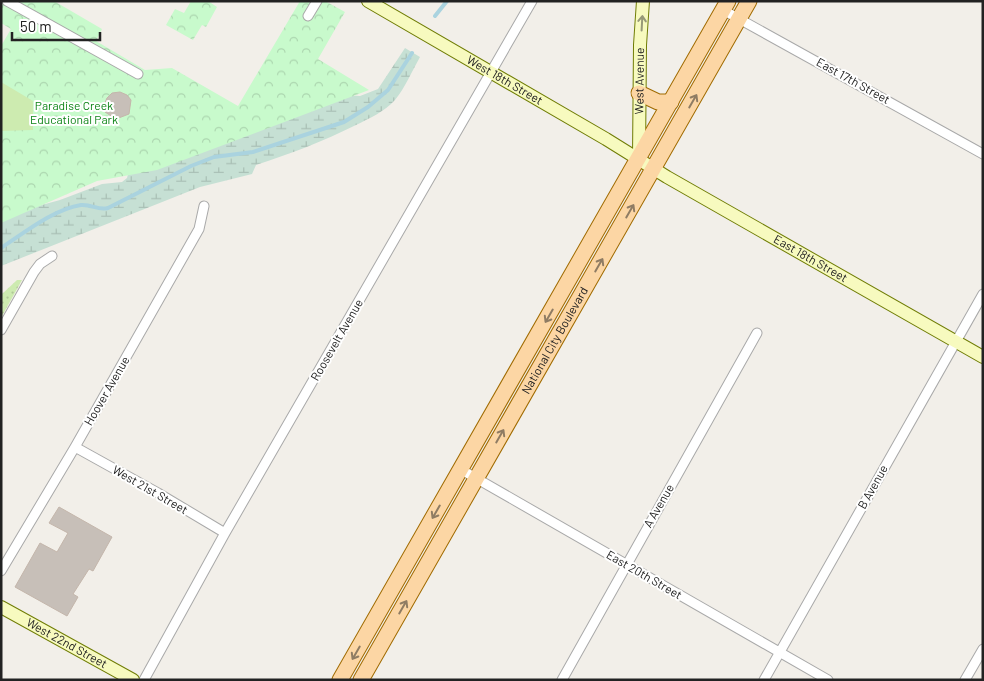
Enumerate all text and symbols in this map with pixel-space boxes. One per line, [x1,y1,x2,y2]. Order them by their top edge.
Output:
scale bar [12,10,100,42]
one-way arrow [637,16,646,32]
text: 50 m [20,17,52,35]
street label: West Avenue [631,47,646,115]
street label: West 18th Street [465,52,546,107]
street label: East 17th Street [814,54,893,106]
one-way arrow [688,94,698,108]
park label: Paradise Creek Educational Park [30,98,118,126]
one-way arrow [625,205,635,219]
street label: East 18th Street [772,231,850,284]
one-way arrow [594,258,604,273]
street label: National City Boulevard [518,284,590,396]
street label: Roosevelt Avenue [307,296,365,383]
one-way arrow [543,308,553,323]
street label: Hoover Avenue [81,353,132,428]
one-way arrow [496,430,506,444]
street label: West 21st Street [110,462,191,516]
street label: B Avenue [854,462,890,511]
street label: A Avenue [640,481,676,530]
one-way arrow [431,504,441,519]
street label: East 20th Street [604,547,685,601]
one-way arrow [398,600,408,615]
street label: West 22nd Street [24,615,110,670]
one-way arrow [350,645,360,660]

